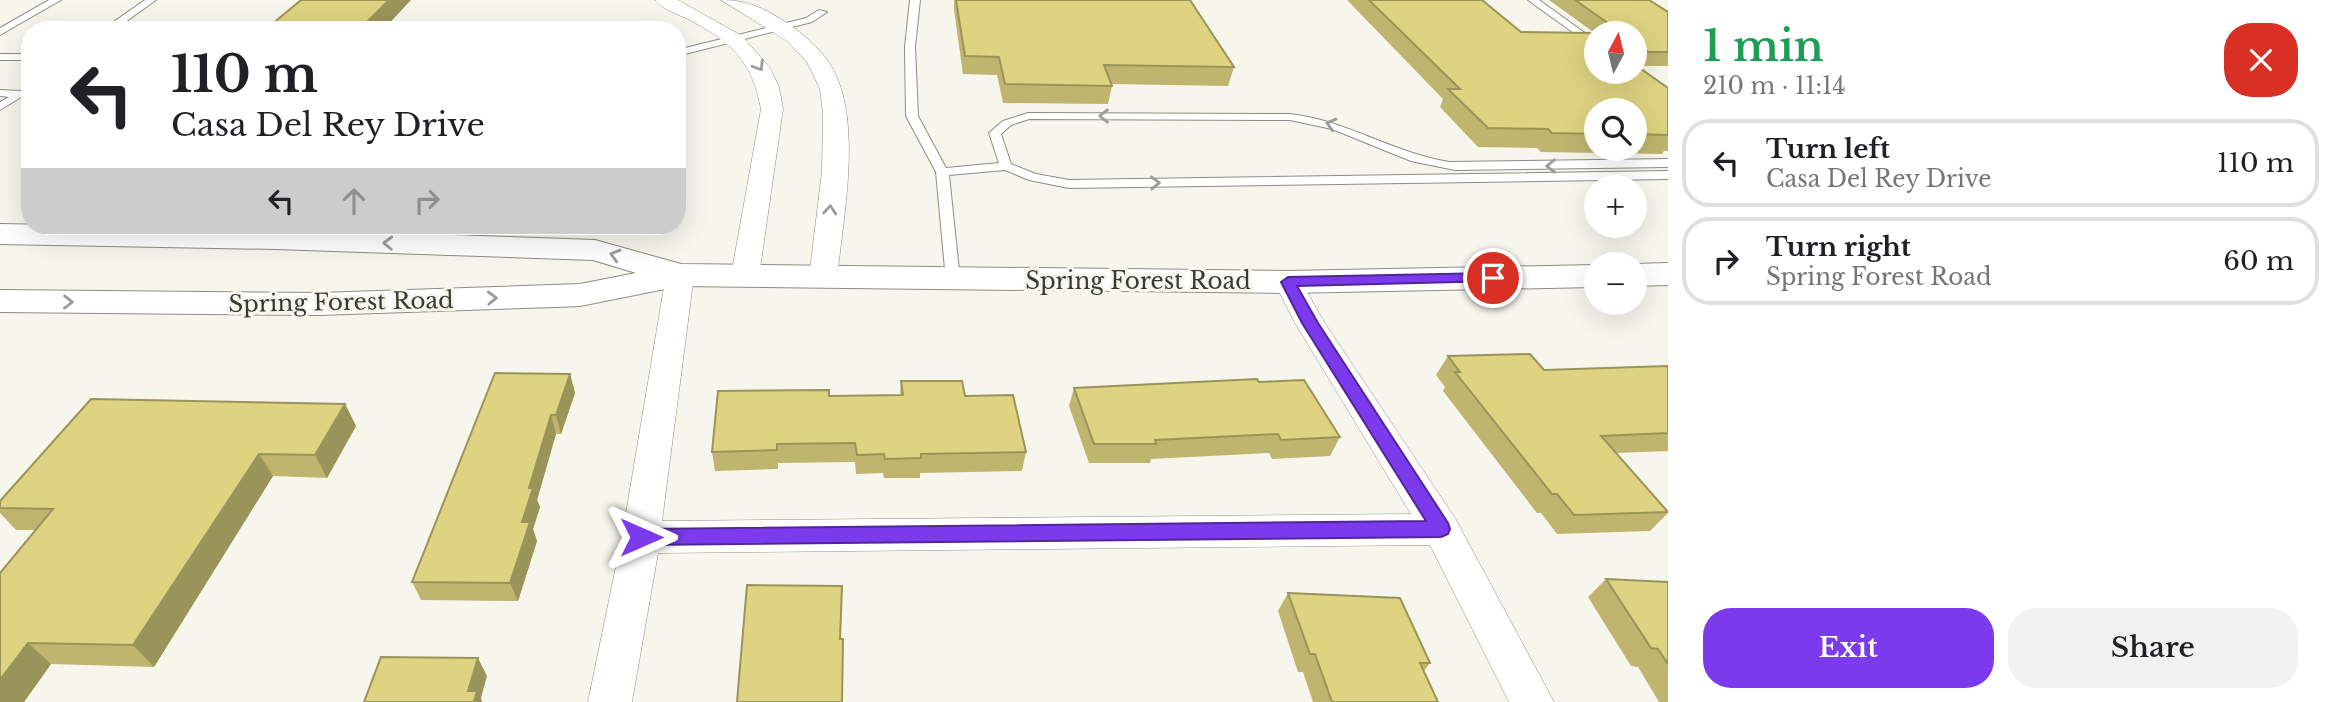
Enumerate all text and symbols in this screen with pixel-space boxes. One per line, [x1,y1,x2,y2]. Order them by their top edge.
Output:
text: 1 min [1703,20,1824,72]
north arrow [1584,21,1647,84]
map controls [1584,21,1647,315]
button: close [2224,23,2298,97]
text: 110 m [171,44,318,105]
icon: left [56,49,147,140]
one-way arrow [750,58,763,71]
text: 210 m · 11:14 [1703,72,1846,100]
button: search [1584,98,1647,161]
text: Casa Del Rey Drive [171,105,485,145]
one-way arrow [1099,108,1109,124]
one-way arrow [1325,118,1337,132]
text: Turn left [1766,133,1890,165]
icon: left [1707,144,1745,182]
text: 110 m [2217,147,2294,179]
one-way arrow [1545,158,1556,174]
text: Casa Del Rey Drive [1766,165,1992,193]
one-way arrow [1150,175,1161,190]
button: + [1584,175,1647,238]
icon: left [262,182,300,220]
icon: ahead [335,182,373,220]
icon: right [408,182,446,220]
one-way arrow [822,204,837,215]
text: Turn right [1766,231,1911,263]
one-way arrow [383,235,393,251]
icon: right [1707,242,1745,280]
text: 60 m [2223,245,2294,277]
pin [1463,248,1523,308]
one-way arrow [609,249,621,264]
button: − [1584,252,1647,315]
icon: arrive [1474,259,1512,297]
text: Spring Forest Road [1766,263,1991,291]
street label: Spring Forest Road [1025,267,1251,295]
street label: Spring Forest Road [228,286,454,318]
one-way arrow [486,291,497,306]
one-way arrow [63,294,74,310]
position arrow [604,500,678,574]
button: Exit [1703,608,1994,688]
button: Share [2008,608,2298,688]

